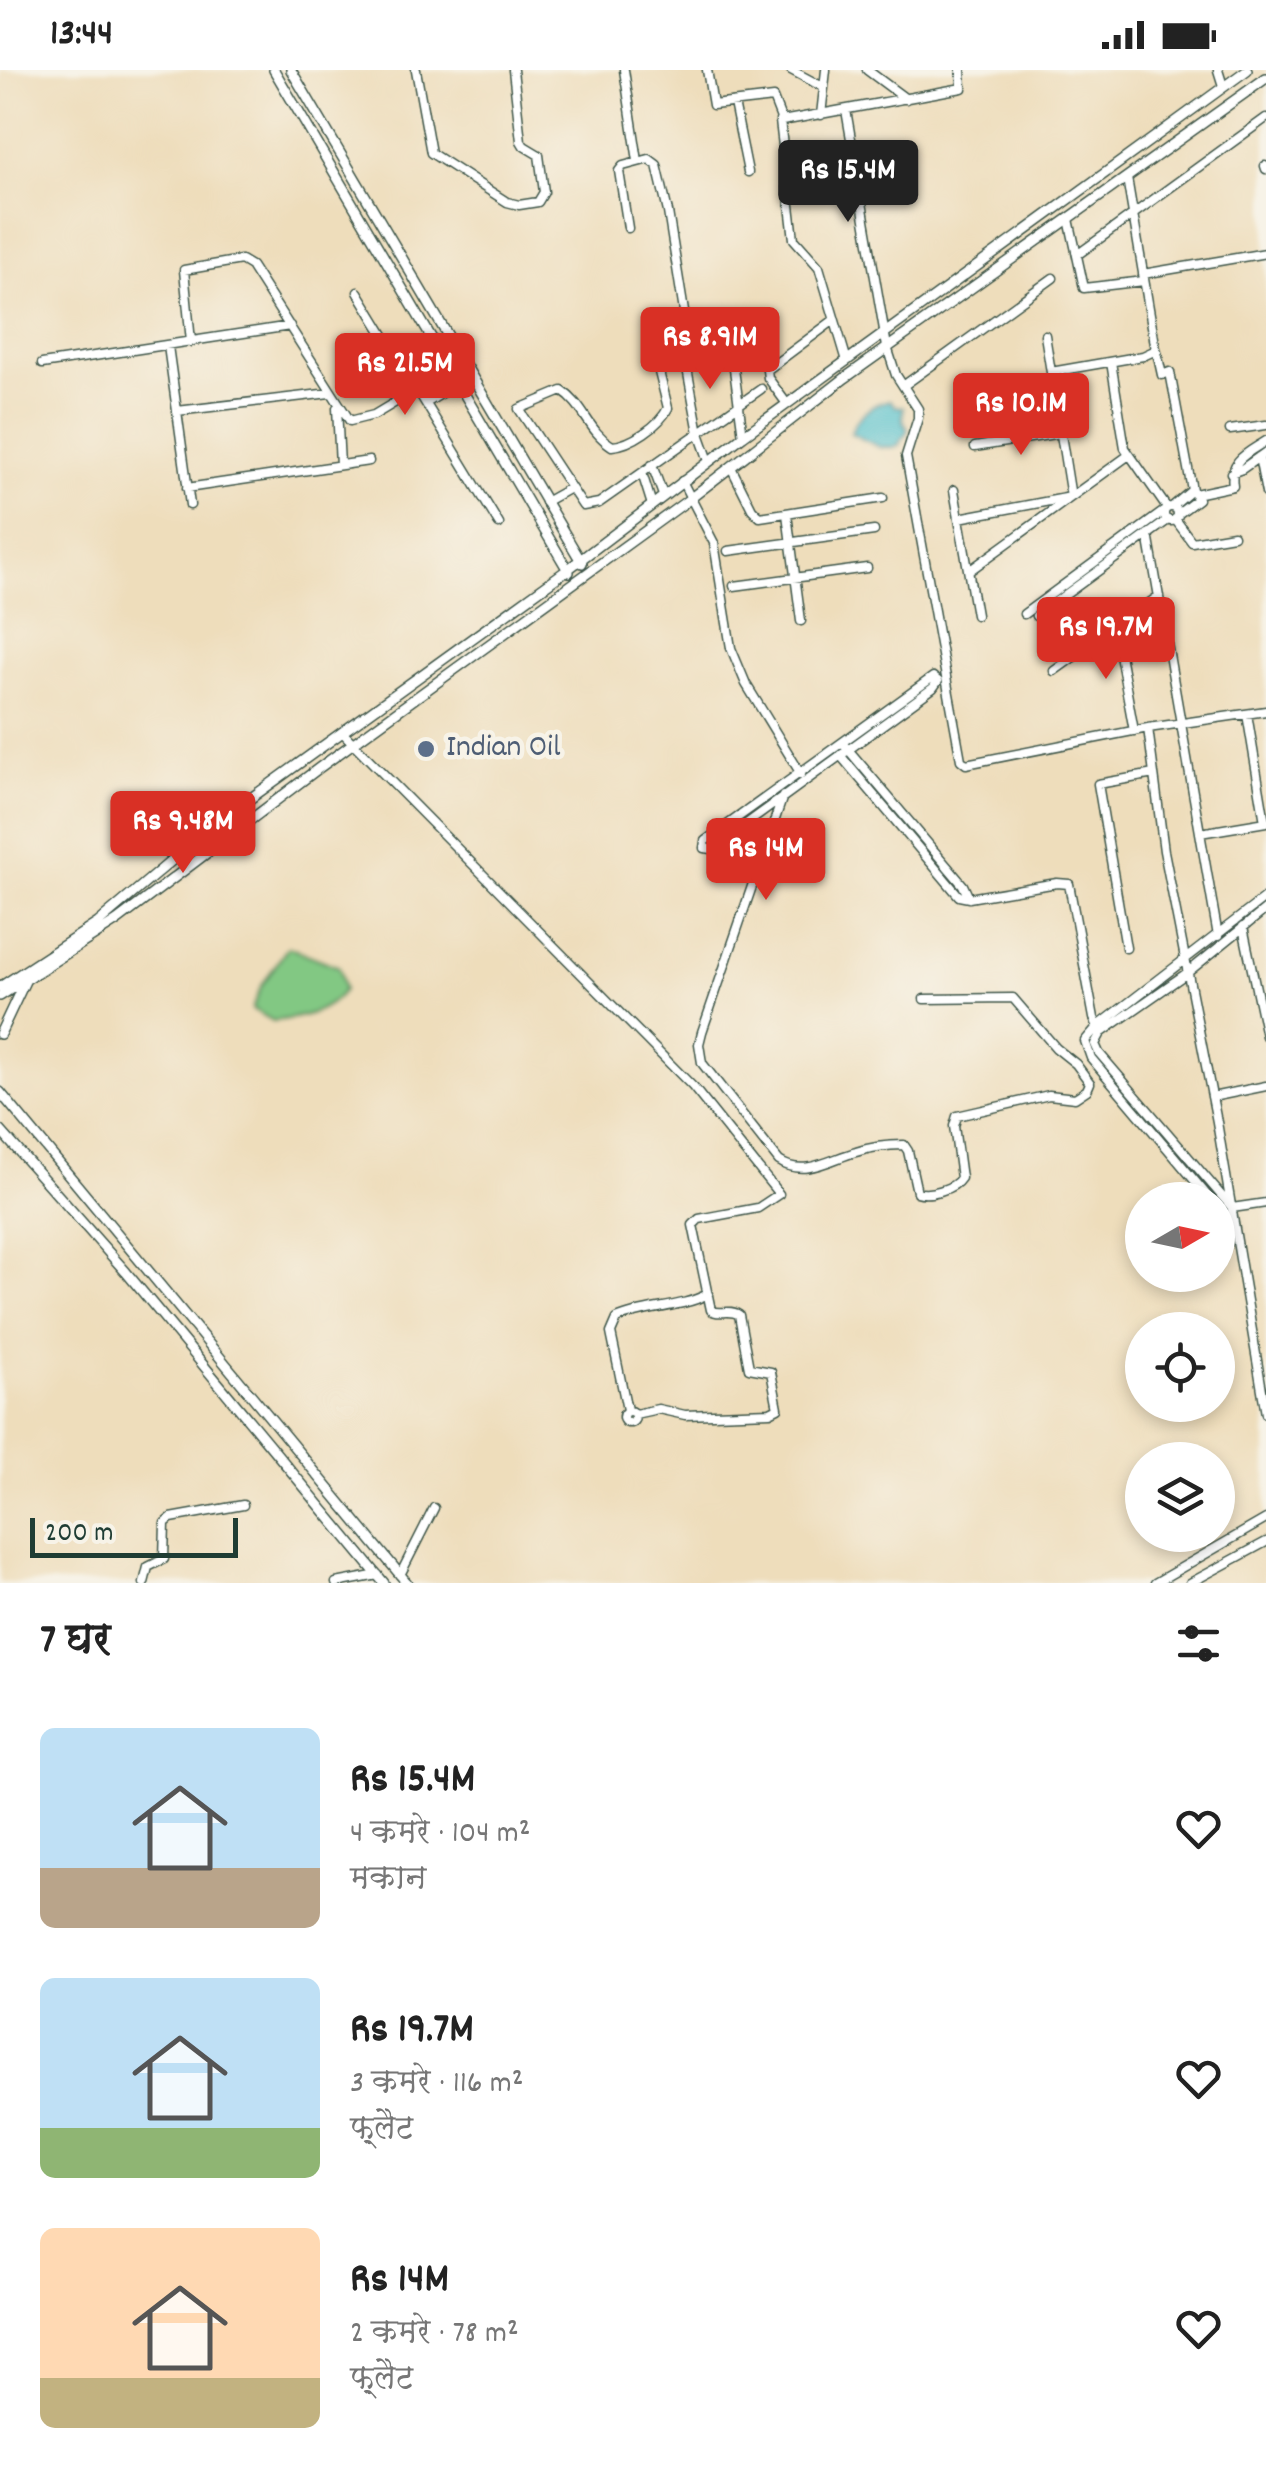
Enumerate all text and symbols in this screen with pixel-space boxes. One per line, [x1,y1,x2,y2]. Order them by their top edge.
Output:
text: 13:44 [50,8,113,63]
pin: Rs 15.4M [745,140,951,225]
text: Rs 15.4M [800,149,896,195]
pin: Rs 8.91M [607,307,813,392]
text: Rs 8.91M [663,316,757,362]
pin: Rs 21.5M [302,333,508,418]
text: Rs 21.5M [357,342,453,388]
pin: Rs 10.1M [918,373,1124,458]
text: Rs 10.1M [975,382,1067,428]
pin: Rs 19.7M [1003,597,1209,682]
text: Rs 19.7M [1059,606,1153,652]
place label: Indian Oil [446,726,561,772]
marker: Indian Oil [415,738,437,760]
pin: Rs 9.48M [80,791,286,876]
text: Rs 9.48M [132,800,234,846]
pin: Rs 14M [685,818,847,903]
text: Rs 14M [728,827,804,873]
north arrow [1125,1182,1235,1292]
map controls [1125,1182,1235,1552]
button: locate [1125,1312,1235,1422]
button: layers [1125,1442,1235,1552]
scale bar [30,1513,238,1558]
text: 200 m [45,1515,113,1555]
text: 7 घर [40,1613,111,1673]
icon: filters [1171,1616,1226,1671]
text: Rs 15.4M [350,1752,475,1812]
icon: home [120,1768,240,1888]
icon: heart [1171,1801,1226,1856]
text: 4 कमरे · 104 m² [350,1812,530,1858]
text: मकान [350,1858,426,1904]
text: Rs 19.7M [350,2002,474,2062]
icon: home [120,2018,240,2138]
icon: heart [1171,2051,1226,2106]
text: 3 कमरे · 116 m² [350,2062,523,2108]
text: फ़्लैट [350,2108,413,2154]
text: Rs 14M [350,2252,449,2312]
icon: home [120,2268,240,2388]
icon: heart [1171,2301,1226,2356]
text: 2 कमरे · 78 m² [350,2312,519,2358]
text: फ़्लैट [350,2358,413,2404]

